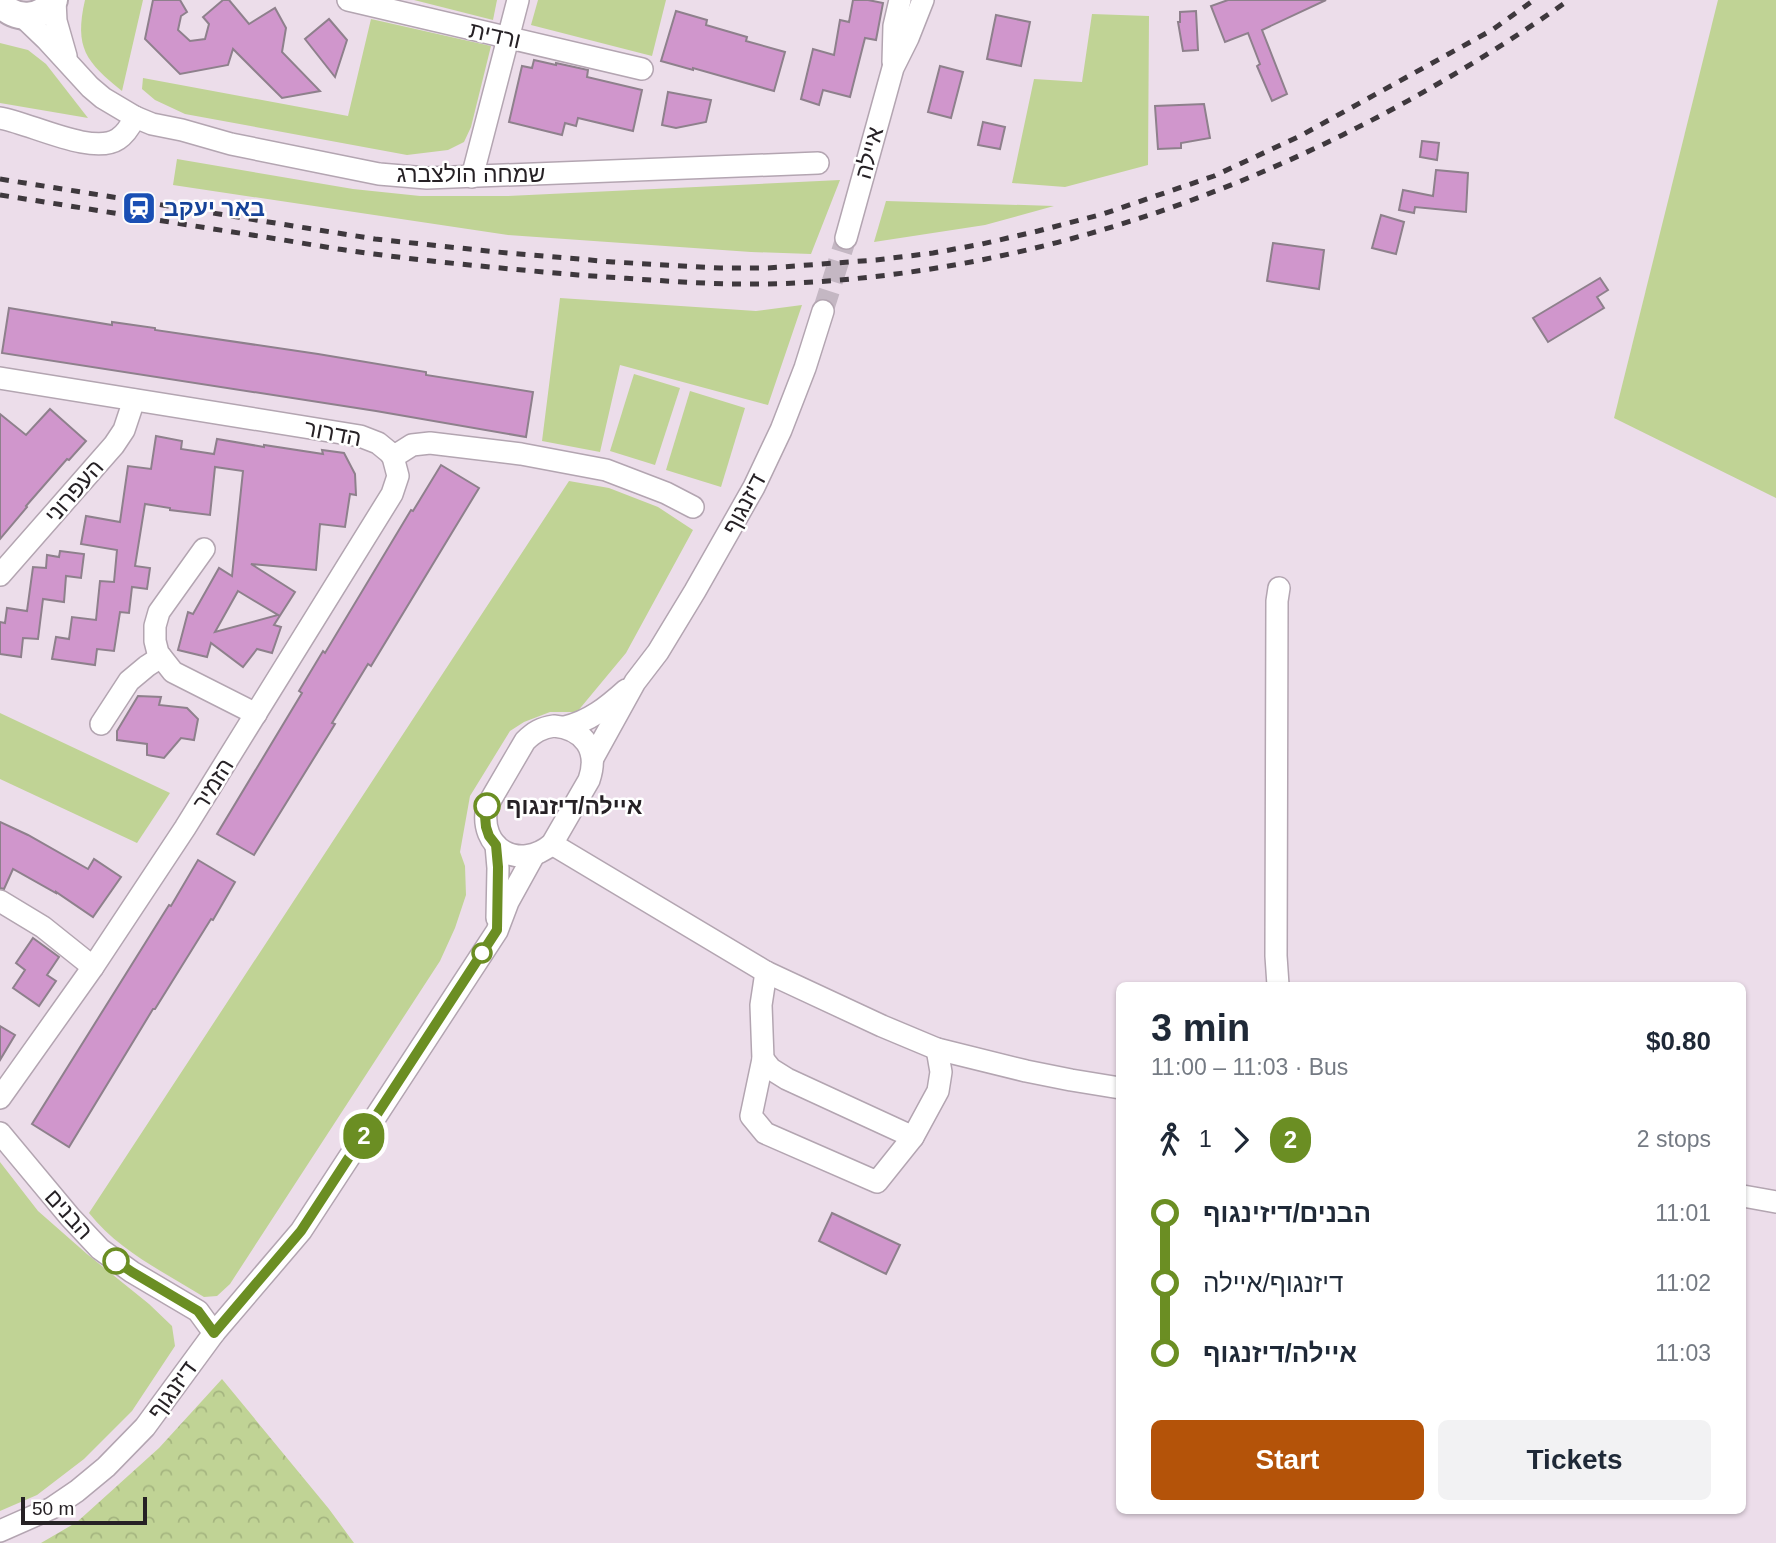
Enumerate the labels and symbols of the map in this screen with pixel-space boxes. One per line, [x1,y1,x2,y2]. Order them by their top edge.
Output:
street label: ורדית [467,16,523,54]
street label: איילה [850,124,889,182]
street label: שמחה הולצברג [397,161,545,187]
station icon: באר יעקב [120,189,158,227]
place label: באר יעקב [164,195,265,221]
street label: הדרור [302,415,364,451]
street label: העפרוני [40,454,108,528]
street label: דיזנגוף [717,469,771,539]
street label: הזמיר [187,754,239,814]
marker: איילה/דיזנגוף [474,793,500,819]
place label: איילה/דיזנגוף [506,793,643,819]
unlabelled marker [472,943,492,963]
line badge: 2 [341,1113,387,1159]
street label: הבנים [40,1184,98,1244]
unlabelled marker [103,1248,129,1274]
street label: דיזנגוף [142,1356,202,1424]
scale bar [21,1494,147,1526]

